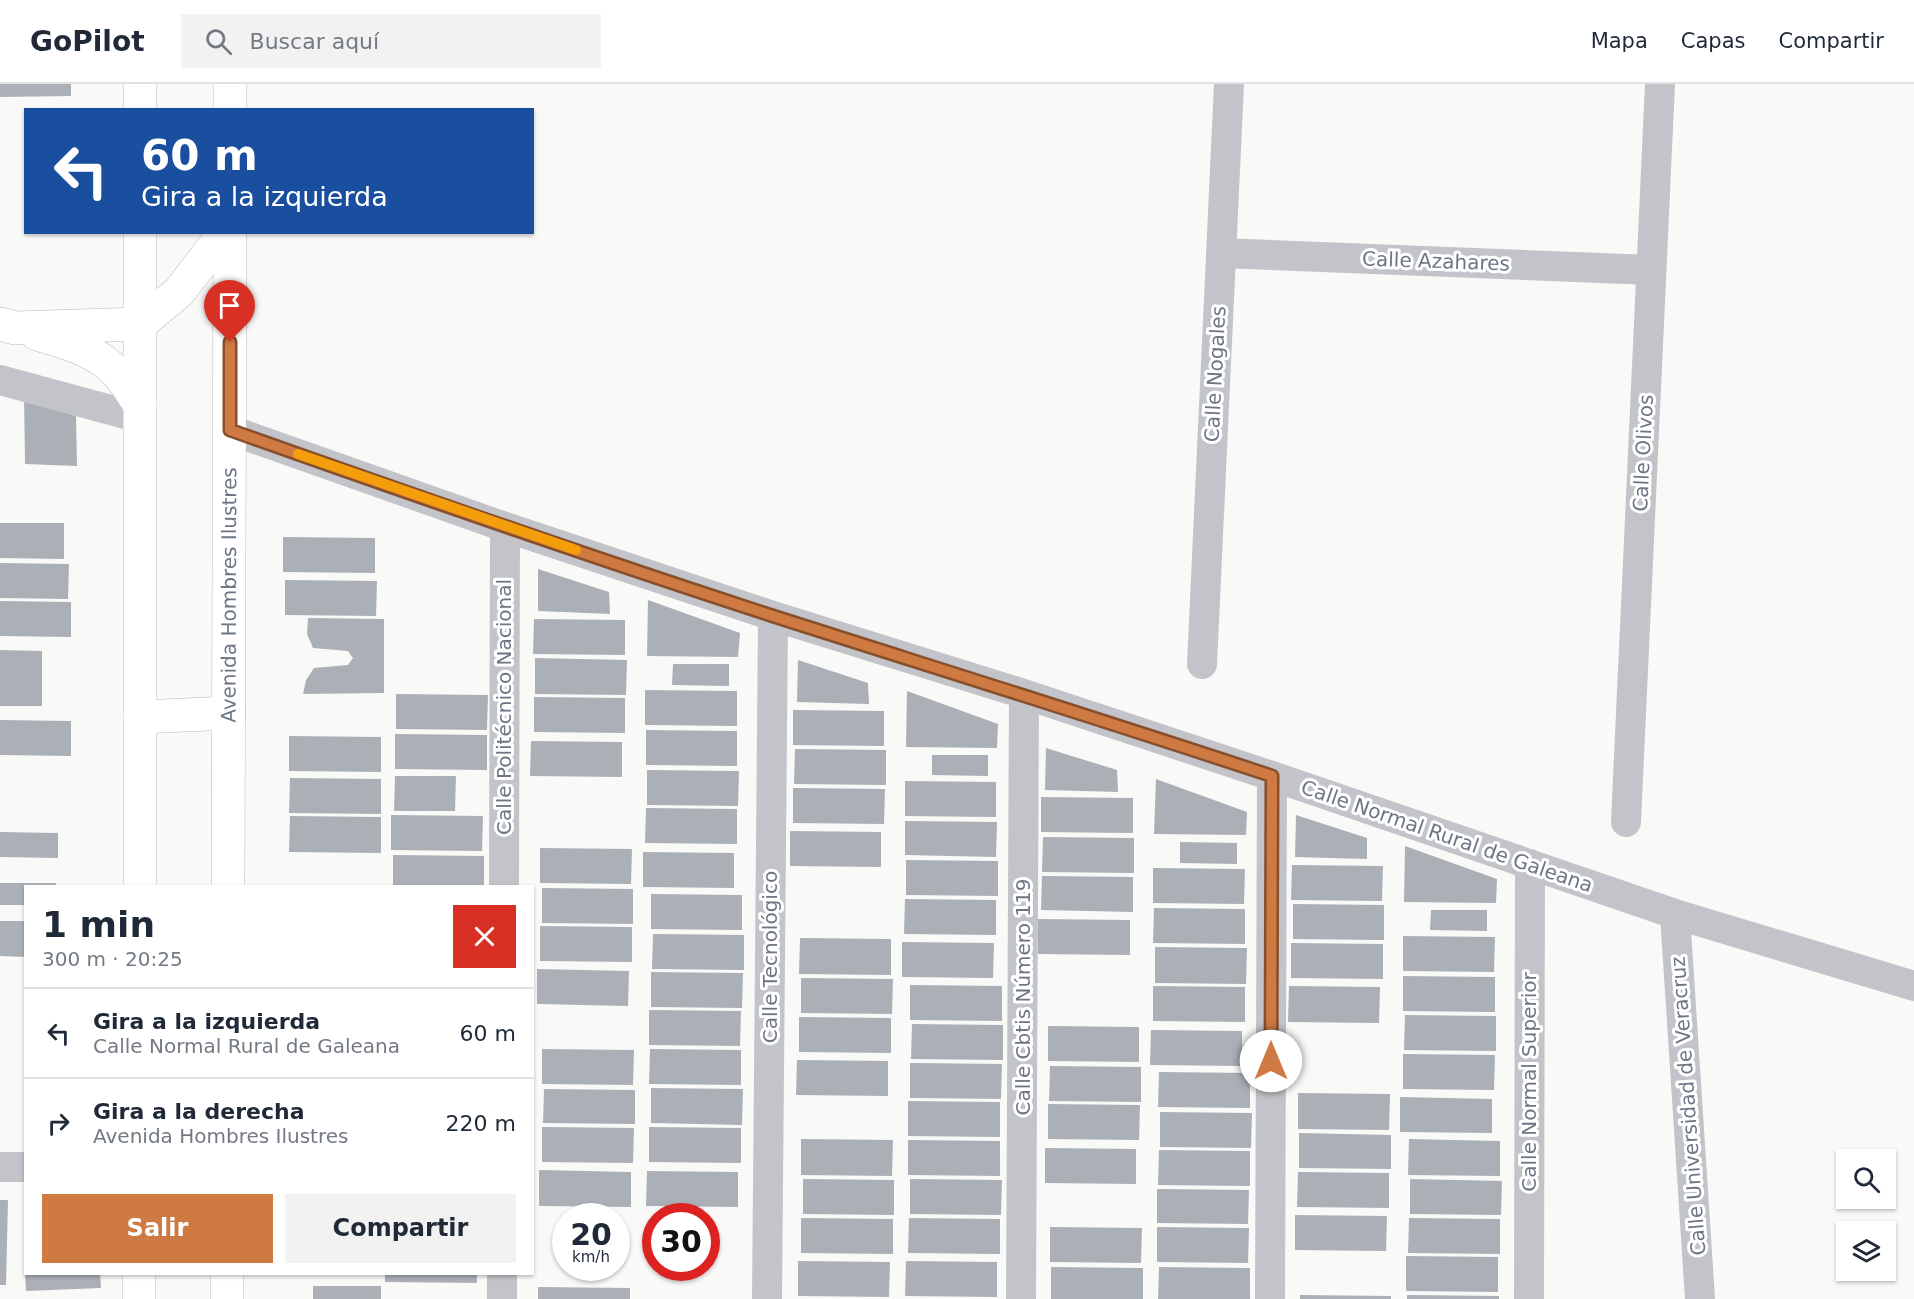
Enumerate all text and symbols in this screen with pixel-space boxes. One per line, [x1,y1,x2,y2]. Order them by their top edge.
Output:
search box [181,14,601,68]
text: GoPilot [30,25,145,58]
icon: search [202,25,235,58]
text: Buscar aquí [250,29,379,54]
text: Mapa [1591,29,1648,53]
text: Capas [1681,29,1745,53]
text: Compartir [1778,29,1884,53]
text: 60 m [141,131,258,180]
icon: left [42,132,120,210]
text: Gira a la izquierda [141,181,388,212]
street label: Calle Azahares [1362,246,1510,276]
pin [204,280,255,342]
icon: arrive [213,289,246,322]
street label: Calle Nogales [1199,305,1231,443]
street label: Calle Olivos [1628,394,1658,512]
street label: Avenida Hombres Ilustres [216,467,241,723]
street label: Calle Politécnico Nacional [492,579,516,835]
street label: Calle Normal Rural de Galeana [1298,775,1596,897]
street label: Calle Tecnológico [758,871,782,1043]
street label: Calle Cbtis Número 119 [1011,879,1035,1115]
text: 1 min [42,904,155,945]
button: close [453,905,516,968]
text: 300 m · 20:25 [42,947,183,971]
street label: Calle Universidad de Veracruz [1666,956,1710,1256]
street label: Calle Normal Superior [1517,972,1541,1192]
text: Gira a la izquierda [93,1009,320,1034]
icon: left [42,1017,75,1050]
text: 60 m [460,1021,516,1046]
position arrow [1239,1029,1303,1093]
text: Calle Normal Rural de Galeana [93,1034,400,1058]
text: Gira a la derecha [93,1099,305,1124]
icon: right [42,1107,75,1140]
text: 220 m [446,1111,516,1136]
text: Avenida Hombres Ilustres [93,1124,348,1148]
map controls [1836,1149,1896,1281]
button: search [1836,1149,1896,1209]
button: Salir [42,1194,273,1263]
button: Compartir [285,1194,516,1263]
speed limit sign: 30 [642,1203,720,1281]
text: 20 [570,1217,612,1252]
button: layers [1836,1221,1896,1281]
text: km/h [572,1248,610,1266]

